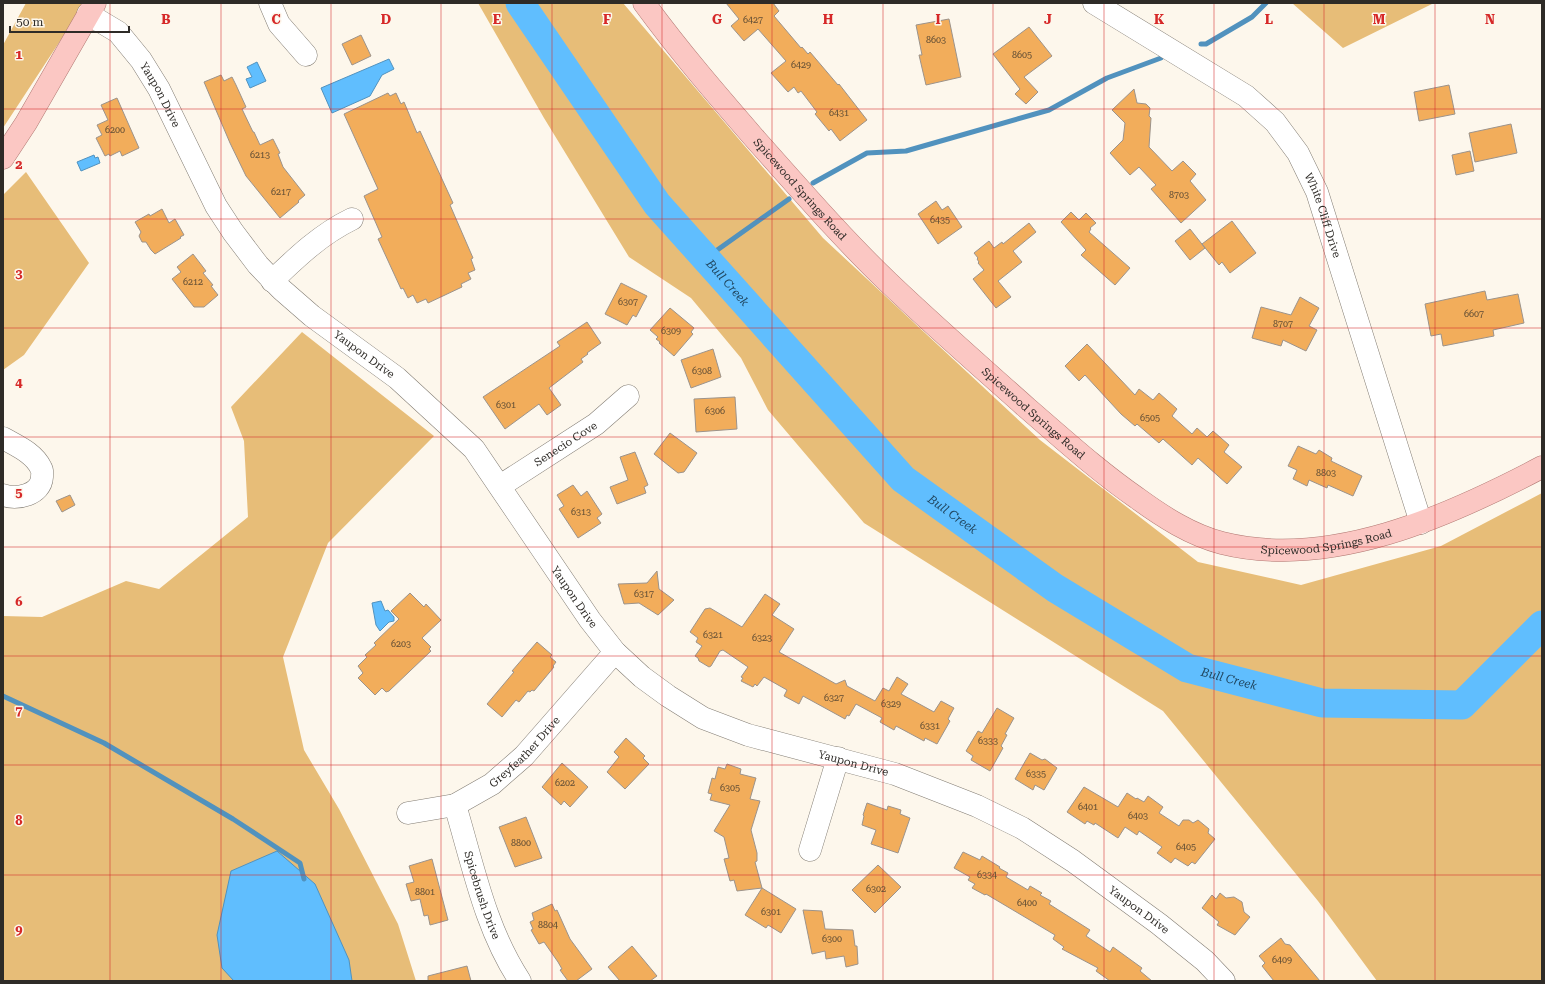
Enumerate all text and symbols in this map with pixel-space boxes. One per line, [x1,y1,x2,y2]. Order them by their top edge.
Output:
scale bar [10,8,129,34]
text: B [161,12,171,27]
text: C [271,12,281,27]
text: D [381,12,391,27]
text: E [493,12,501,27]
text: F [603,12,611,27]
text: G [712,12,722,27]
text: H [823,12,834,27]
text: I [935,12,941,27]
text: J [1044,12,1052,27]
text: K [1154,12,1165,27]
text: L [1265,12,1273,27]
text: M [1373,12,1386,27]
text: N [1485,12,1495,27]
text: 50 m [16,15,43,29]
house number: 6427 [743,15,763,25]
house number: 8603 [926,35,946,45]
text: 1 [15,47,23,62]
house number: 8605 [1012,50,1032,60]
street label: Yaupon Drive [137,60,183,129]
house number: 6429 [791,60,811,70]
house number: 6431 [829,108,849,118]
house number: 6200 [105,125,125,135]
street label: Spicewood Springs Road [751,135,849,243]
house number: 6213 [250,150,270,160]
text: 2 [15,157,23,172]
street label: White Cliff Drive [1302,171,1344,259]
house number: 6217 [271,187,291,197]
house number: 8703 [1169,190,1189,200]
house number: 6435 [930,215,950,225]
water label: Bull Creek [702,256,752,309]
text: 3 [15,266,23,281]
house number: 6212 [183,277,203,287]
house number: 6307 [618,297,638,307]
house number: 6607 [1464,309,1484,319]
house number: 8707 [1273,319,1293,329]
house number: 6309 [661,326,681,336]
street label: Yaupon Drive [331,328,397,381]
street label: Spicewood Springs Road [979,365,1088,462]
house number: 6308 [692,366,712,376]
text: 4 [15,375,23,390]
house number: 6301 [496,400,516,410]
house number: 6306 [705,406,725,416]
house number: 6505 [1140,413,1160,423]
street label: Senecio Cove [532,419,599,469]
house number: 8803 [1316,468,1336,478]
text: 5 [15,485,23,500]
water label: Bull Creek [924,491,980,537]
house number: 6313 [571,507,591,517]
street label: Spicewood Springs Road [1260,526,1393,557]
street label: Yaupon Drive [549,563,600,630]
house number: 6317 [634,589,654,599]
text: 6 [15,594,23,609]
house number: 6321 [703,630,723,640]
house number: 6323 [752,633,772,643]
house number: 6203 [391,639,411,649]
water label: Bull Creek [1198,665,1259,693]
house number: 6327 [824,693,844,703]
house number: 6329 [881,699,901,709]
text: 7 [15,703,23,718]
street label: Greyfeather Drive [486,714,562,790]
house number: 6331 [920,721,940,731]
house number: 6333 [978,736,998,746]
street label: Yaupon Drive [817,747,890,778]
house number: 6335 [1026,769,1046,779]
house number: 6202 [555,778,575,788]
house number: 6305 [720,783,740,793]
house number: 6401 [1078,802,1098,812]
house number: 6403 [1128,811,1148,821]
text: 8 [15,813,23,828]
house number: 8800 [511,838,531,848]
house number: 6405 [1176,842,1196,852]
street label: Spicebrush Drive [462,849,503,941]
house number: 6334 [977,870,997,880]
street label: Yaupon Drive [1106,883,1172,936]
house number: 6302 [866,884,886,894]
house number: 8801 [415,887,435,897]
house number: 6400 [1017,898,1037,908]
house number: 6301 [761,907,781,917]
house number: 8804 [538,920,558,930]
text: 9 [15,922,23,937]
house number: 6300 [822,934,842,944]
house number: 6409 [1272,955,1292,965]

